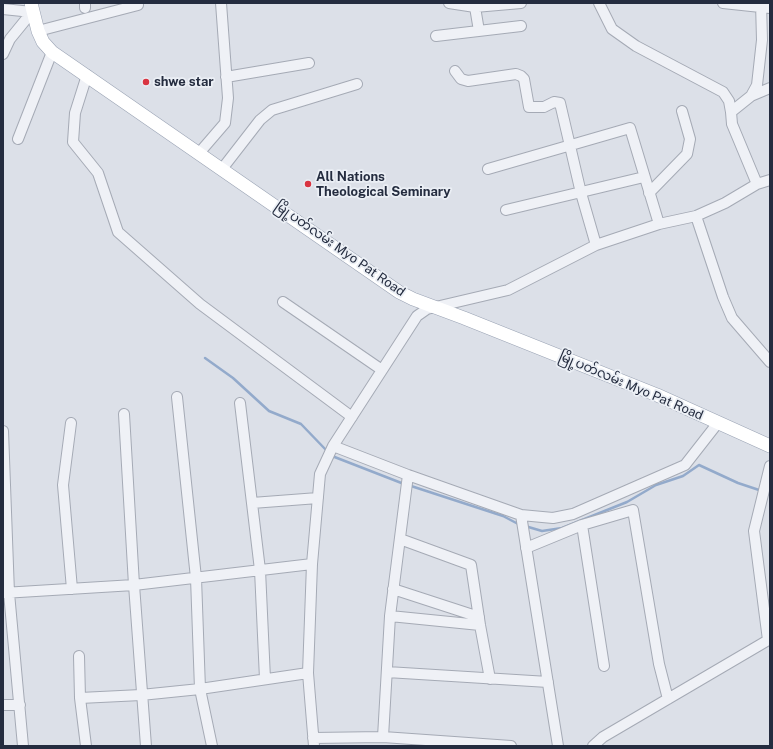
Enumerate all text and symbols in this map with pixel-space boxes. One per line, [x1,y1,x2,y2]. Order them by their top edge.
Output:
place label: shwe star [154,74,214,90]
marker: shwe star [141,77,151,87]
place label: All Nations Theological Seminary [316,169,451,200]
marker: All Nations Theological Seminary [303,179,313,189]
street label: မြို့ပတ်လမ်း Myo Pat Road [272,198,408,300]
street label: မြို့ပတ်လမ်း Myo Pat Road [556,348,706,424]

